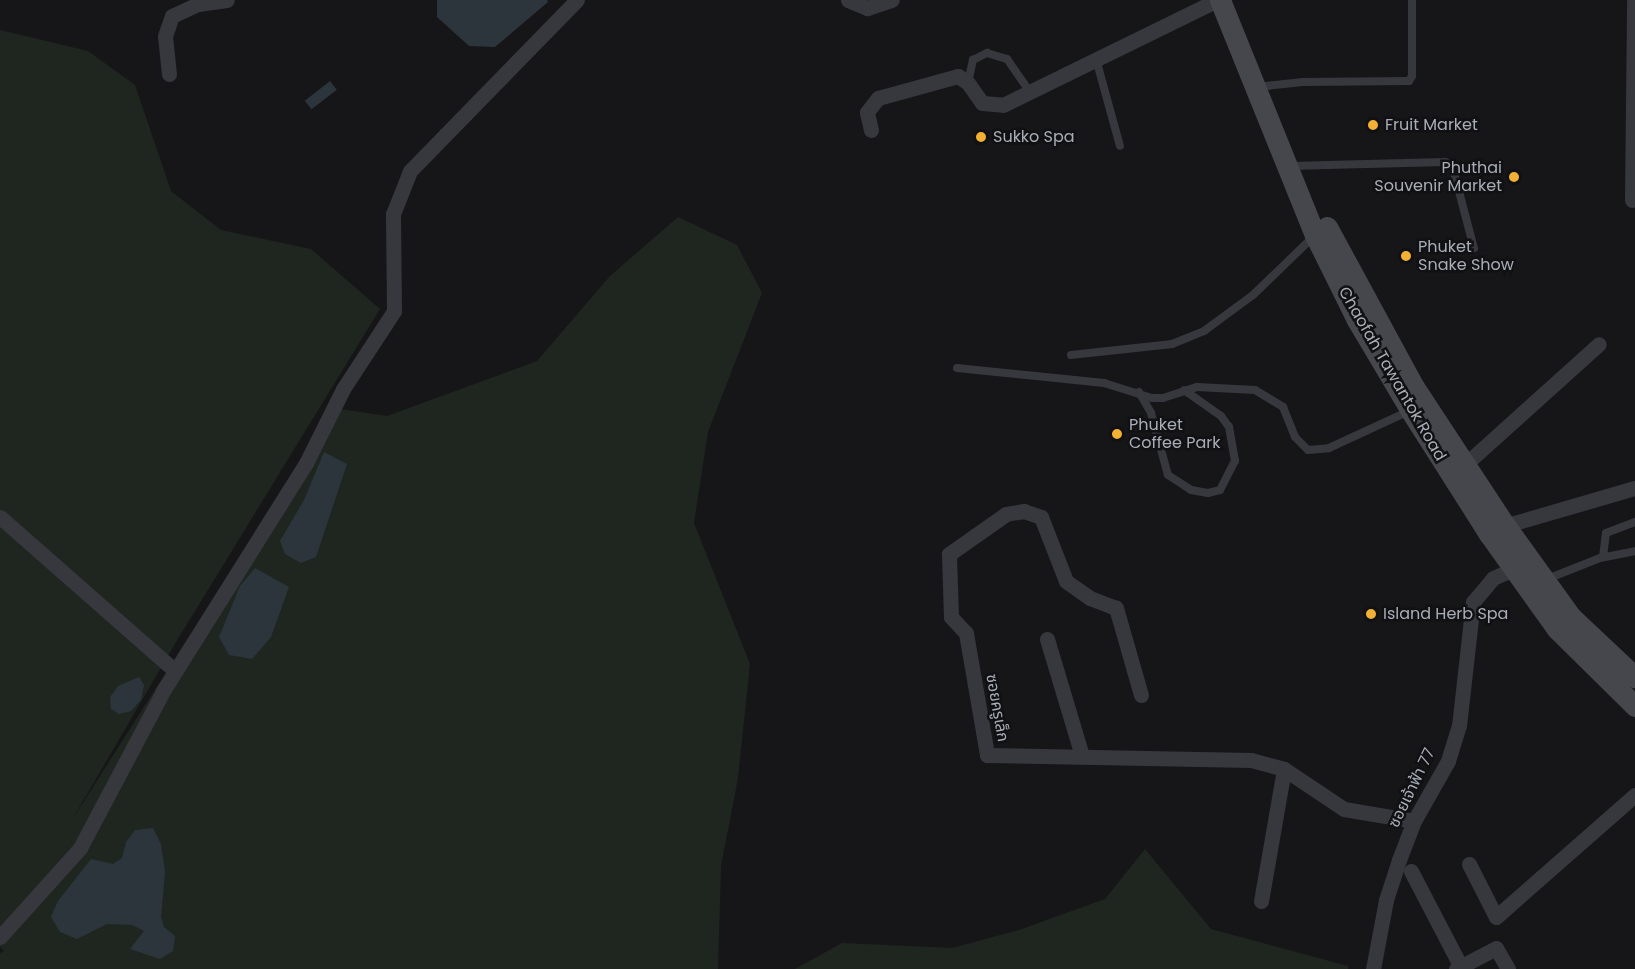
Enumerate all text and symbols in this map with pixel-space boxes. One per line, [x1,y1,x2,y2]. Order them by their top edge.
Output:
place label: Fruit Market [1385,115,1478,135]
marker: Fruit Market [1366,118,1380,132]
place label: Sukko Spa [993,127,1075,147]
marker: Sukko Spa [974,130,988,144]
place label: Phuthai Souvenir Market [1374,158,1502,196]
marker: Phuthai Souvenir Market [1507,170,1521,184]
place label: Phuket Snake Show [1418,237,1514,275]
marker: Phuket Snake Show [1399,249,1413,263]
street label: Chaofah Tawantok Road [1334,283,1450,465]
place label: Phuket Coffee Park [1129,415,1221,453]
marker: Phuket Coffee Park [1110,427,1124,441]
place label: Island Herb Spa [1383,604,1508,624]
marker: Island Herb Spa [1364,607,1378,621]
street label: ซอยครูเล็ก [982,673,1012,743]
street label: ซอยเจ้าฟ้า 77 [1385,745,1439,831]

